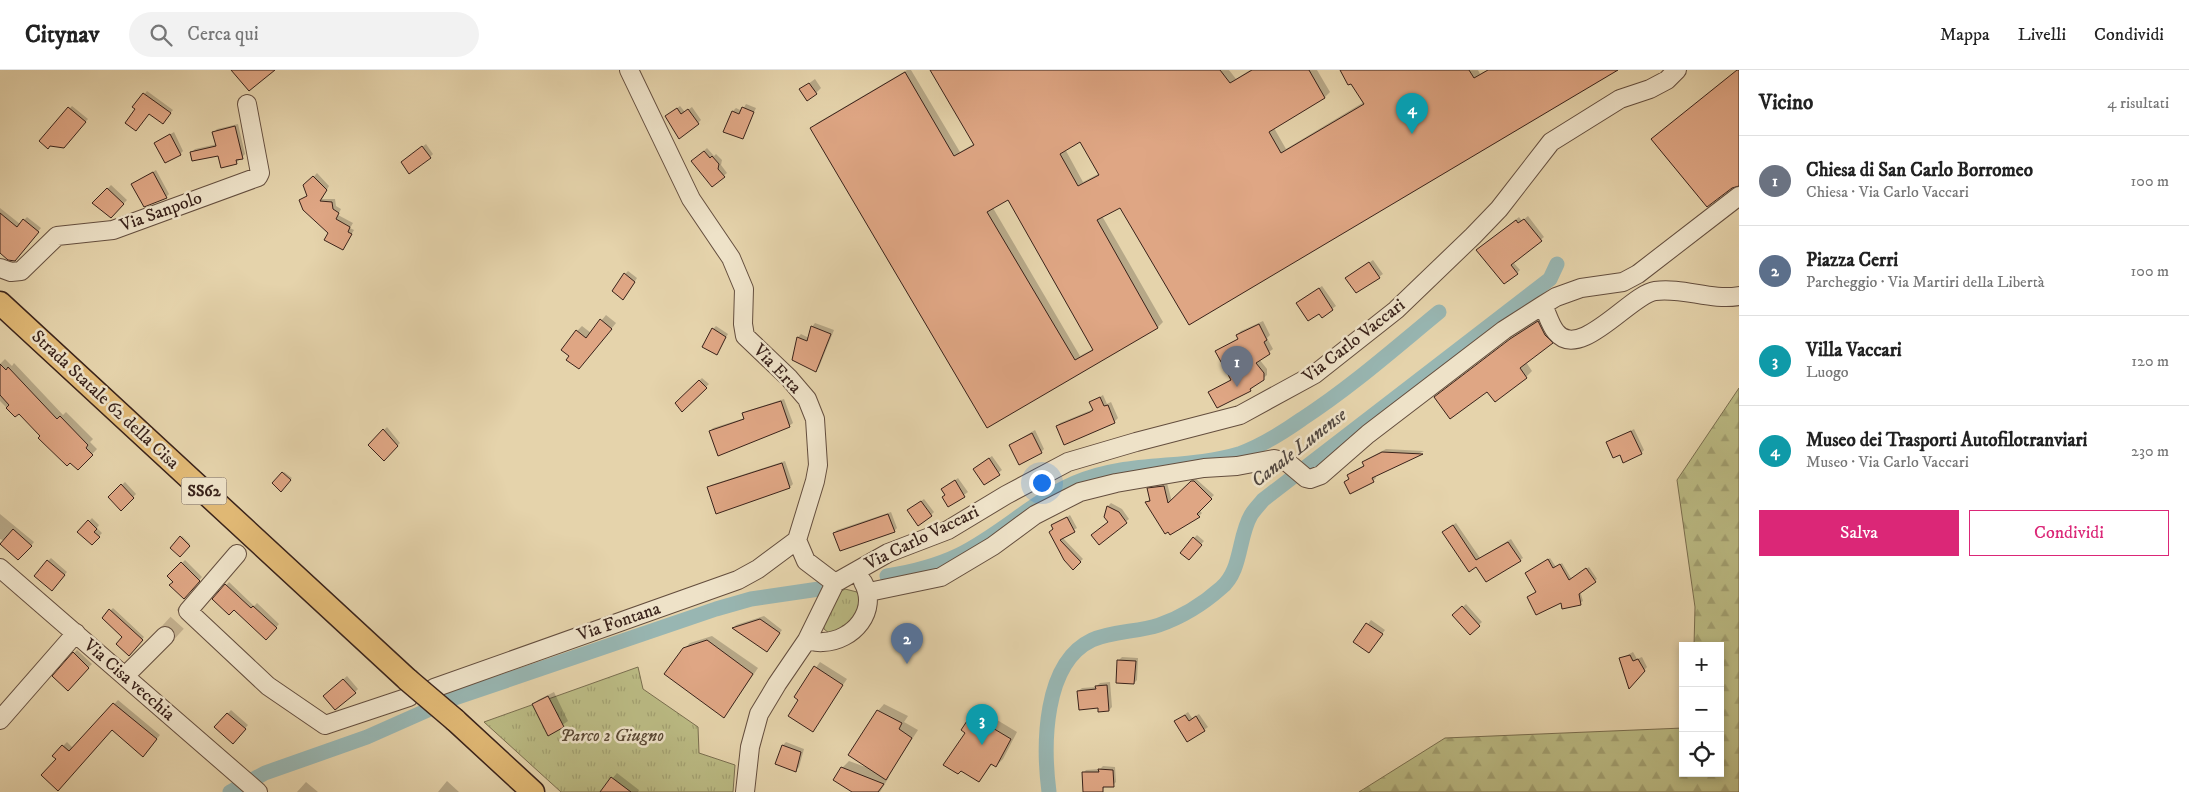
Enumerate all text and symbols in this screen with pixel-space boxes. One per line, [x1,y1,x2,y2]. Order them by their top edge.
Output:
search box [129,12,479,57]
text: Citynav [25,20,99,50]
icon: search [147,21,175,49]
text: Cerca qui [187,23,259,46]
text: Mappa [1940,24,1990,46]
text: Livelli [2018,24,2066,46]
text: Condividi [2094,24,2164,46]
text: Vicino [1759,90,1813,116]
pin: 4 [1396,93,1428,134]
text: 4 risultati [2107,93,2169,113]
text: Chiesa di San Carlo Borromeo [1806,159,2033,182]
text: 1 [1772,171,1778,191]
text: 100 m [2131,171,2169,191]
text: Chiesa · Via Carlo Vaccari [1806,182,1969,202]
street label: Via Sanpolo [116,187,205,237]
text: Piazza Cerri [1806,249,1898,272]
text: 2 [1771,261,1779,281]
text: 100 m [2131,261,2169,281]
text: Parcheggio · Via Martiri della Libertà [1806,272,2045,292]
street label: Via Carlo Vaccari [1298,294,1410,388]
street label: Strada Statale 62 della Cisa [27,326,184,474]
street label: Via Erta [747,339,806,399]
text: Villa Vaccari [1806,339,1902,362]
pin: 1 [1221,346,1253,387]
text: 3 [1772,351,1778,371]
text: 120 m [2131,351,2169,371]
text: Luogo [1806,362,1849,382]
water label: Canale Lunense [1247,403,1352,492]
text: Museo dei Trasporti Autofilotranviari [1806,429,2087,452]
text: 4 [1770,441,1780,461]
text: 230 m [2131,441,2169,461]
text: Museo · Via Carlo Vaccari [1806,452,1969,472]
your location [1029,470,1055,496]
road number: SS62 [182,478,226,504]
street label: Via Carlo Vaccari [861,501,983,576]
button: Salva [1759,510,1959,556]
button: Condividi [1969,510,2169,556]
street label: Via Fontana [574,597,664,647]
pin: 2 [891,623,923,664]
street label: Via Cisa vecchia [78,634,180,726]
map controls [1679,642,1724,777]
button: + [1679,642,1724,687]
button: − [1679,687,1724,732]
pin: 3 [966,704,998,745]
park label: Parco 2 Giugno [560,725,664,747]
button: locate [1679,732,1724,777]

